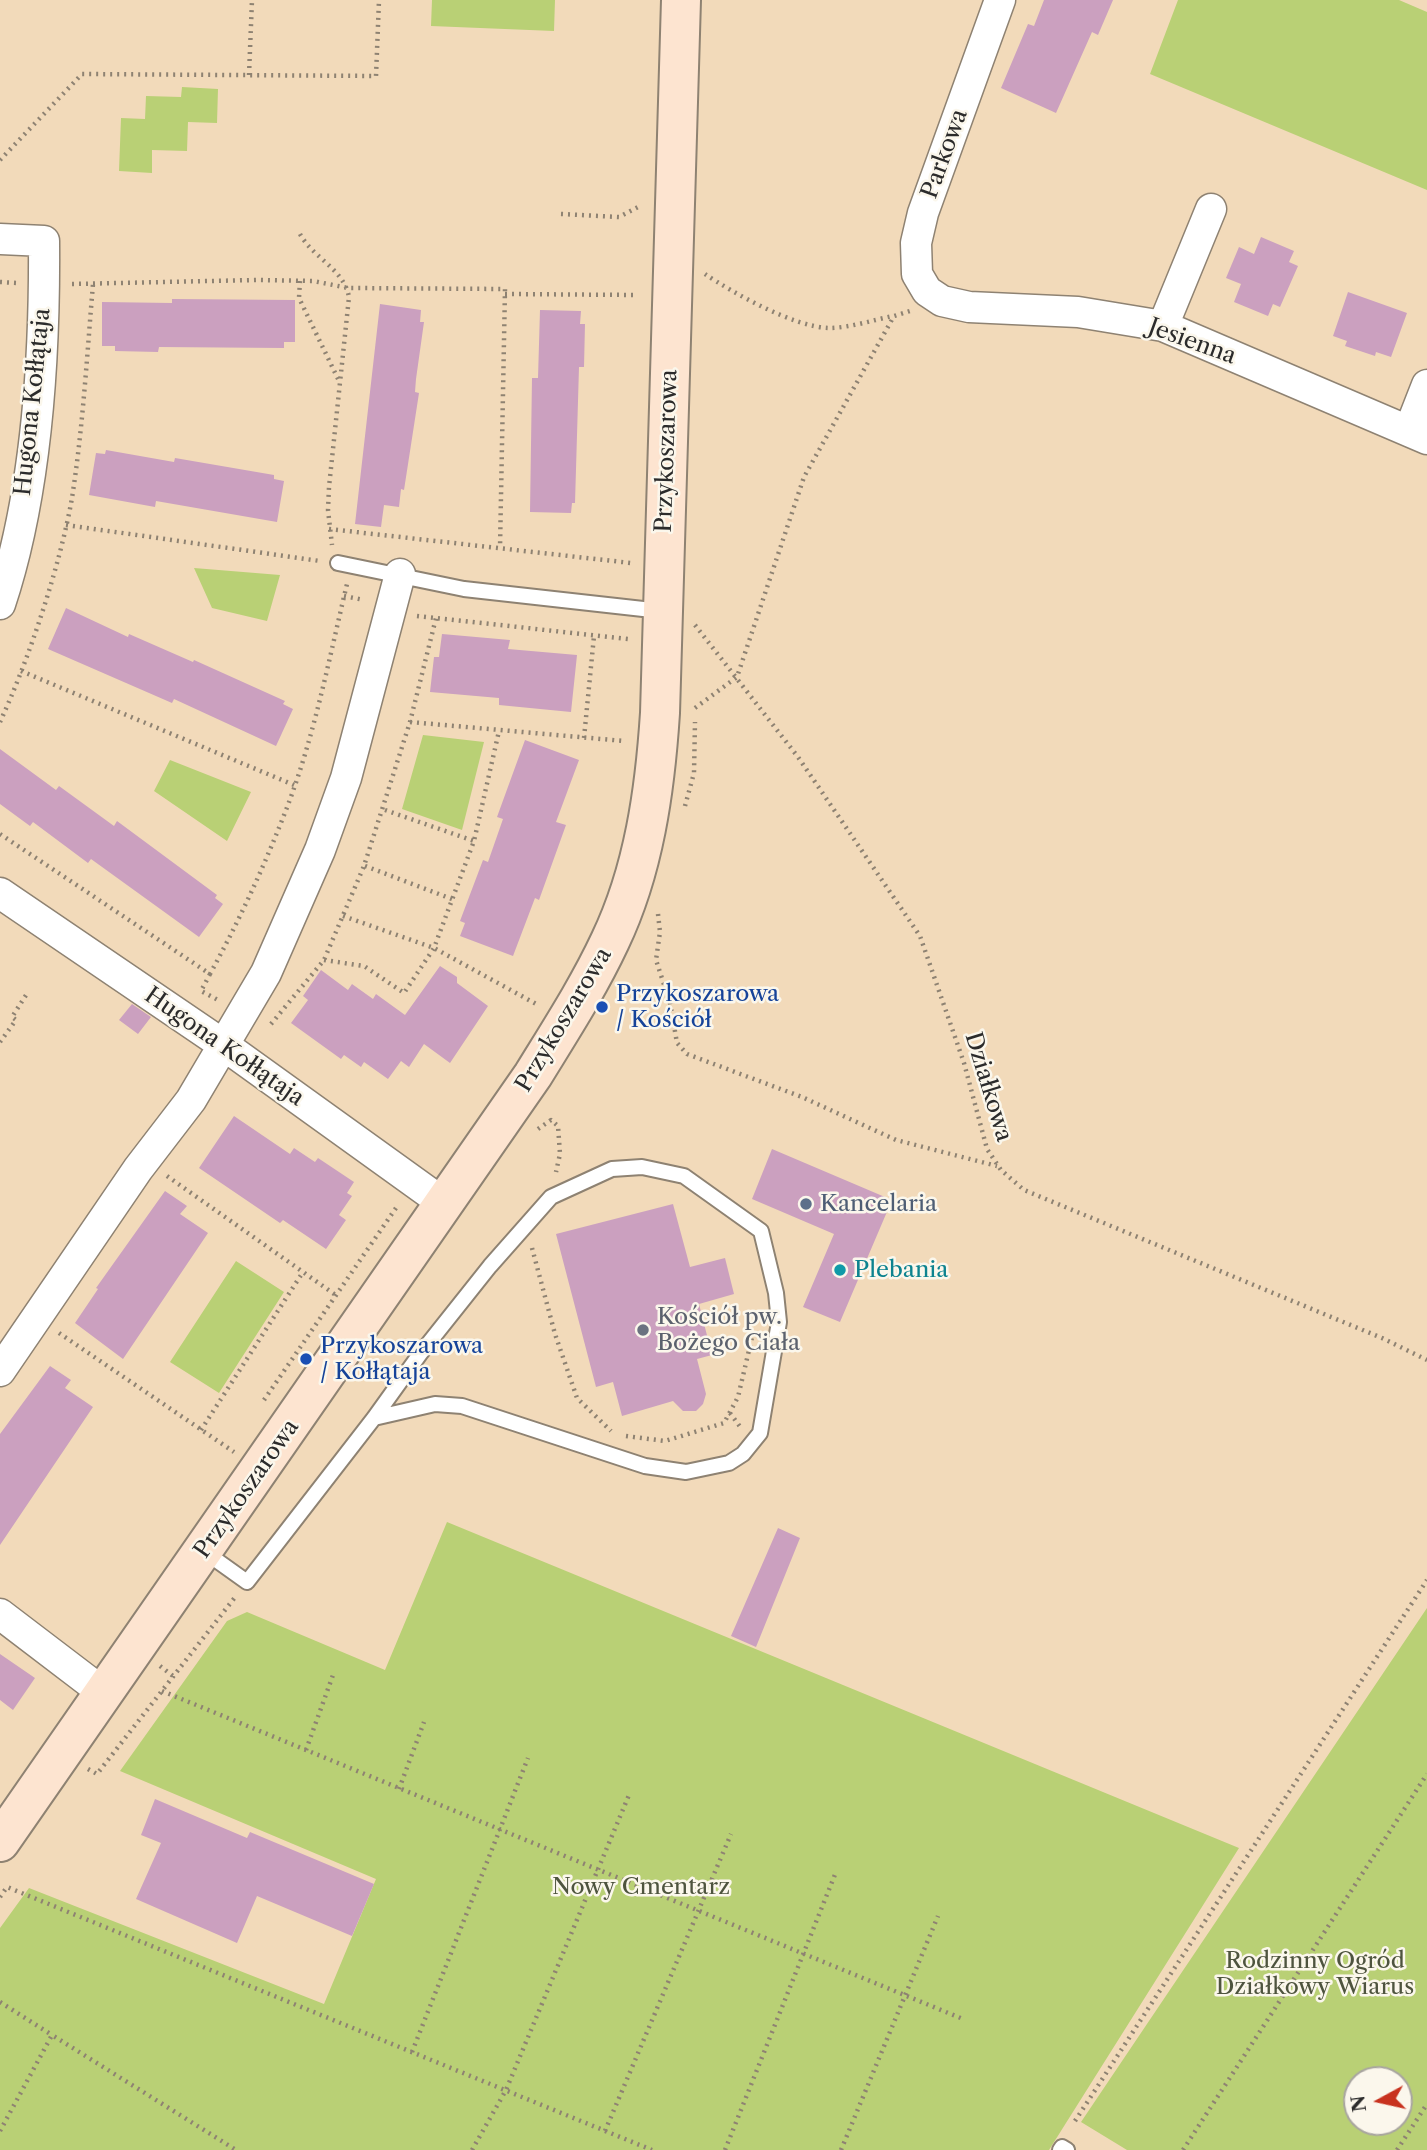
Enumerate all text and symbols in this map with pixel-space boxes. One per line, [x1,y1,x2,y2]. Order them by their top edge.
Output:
street label: Parkowa [916,106,974,202]
street label: Hugona Kołłątaja [9,307,57,497]
street label: Jesienna [1144,313,1240,371]
street label: Przykoszarowa [650,369,684,533]
street label: Przykoszarowa [510,943,618,1097]
place label: Przykoszarowa / Kościół [616,980,779,1034]
street label: Hugona Kołłątaja [139,982,309,1112]
marker: Przykoszarowa / Kościół [594,999,610,1015]
street label: Działkowa [958,1029,1018,1145]
place label: Kancelaria [820,1190,937,1218]
marker: Kancelaria [798,1196,814,1212]
place label: Plebania [854,1256,948,1284]
marker: Plebania [832,1262,848,1278]
place label: Kościół pw. Bożego Ciała [657,1303,800,1357]
marker: Kościół pw. Bożego Ciała [635,1322,651,1338]
place label: Przykoszarowa / Kołłątaja [320,1332,483,1386]
marker: Przykoszarowa / Kołłątaja [298,1351,314,1367]
street label: Przykoszarowa [189,1414,305,1564]
park label: Nowy Cmentarz [552,1873,730,1901]
park label: Rodzinny Ogród Działkowy Wiarus [1216,1947,1414,2001]
north arrow [1343,2066,1413,2136]
text: N [1346,2094,1371,2113]

